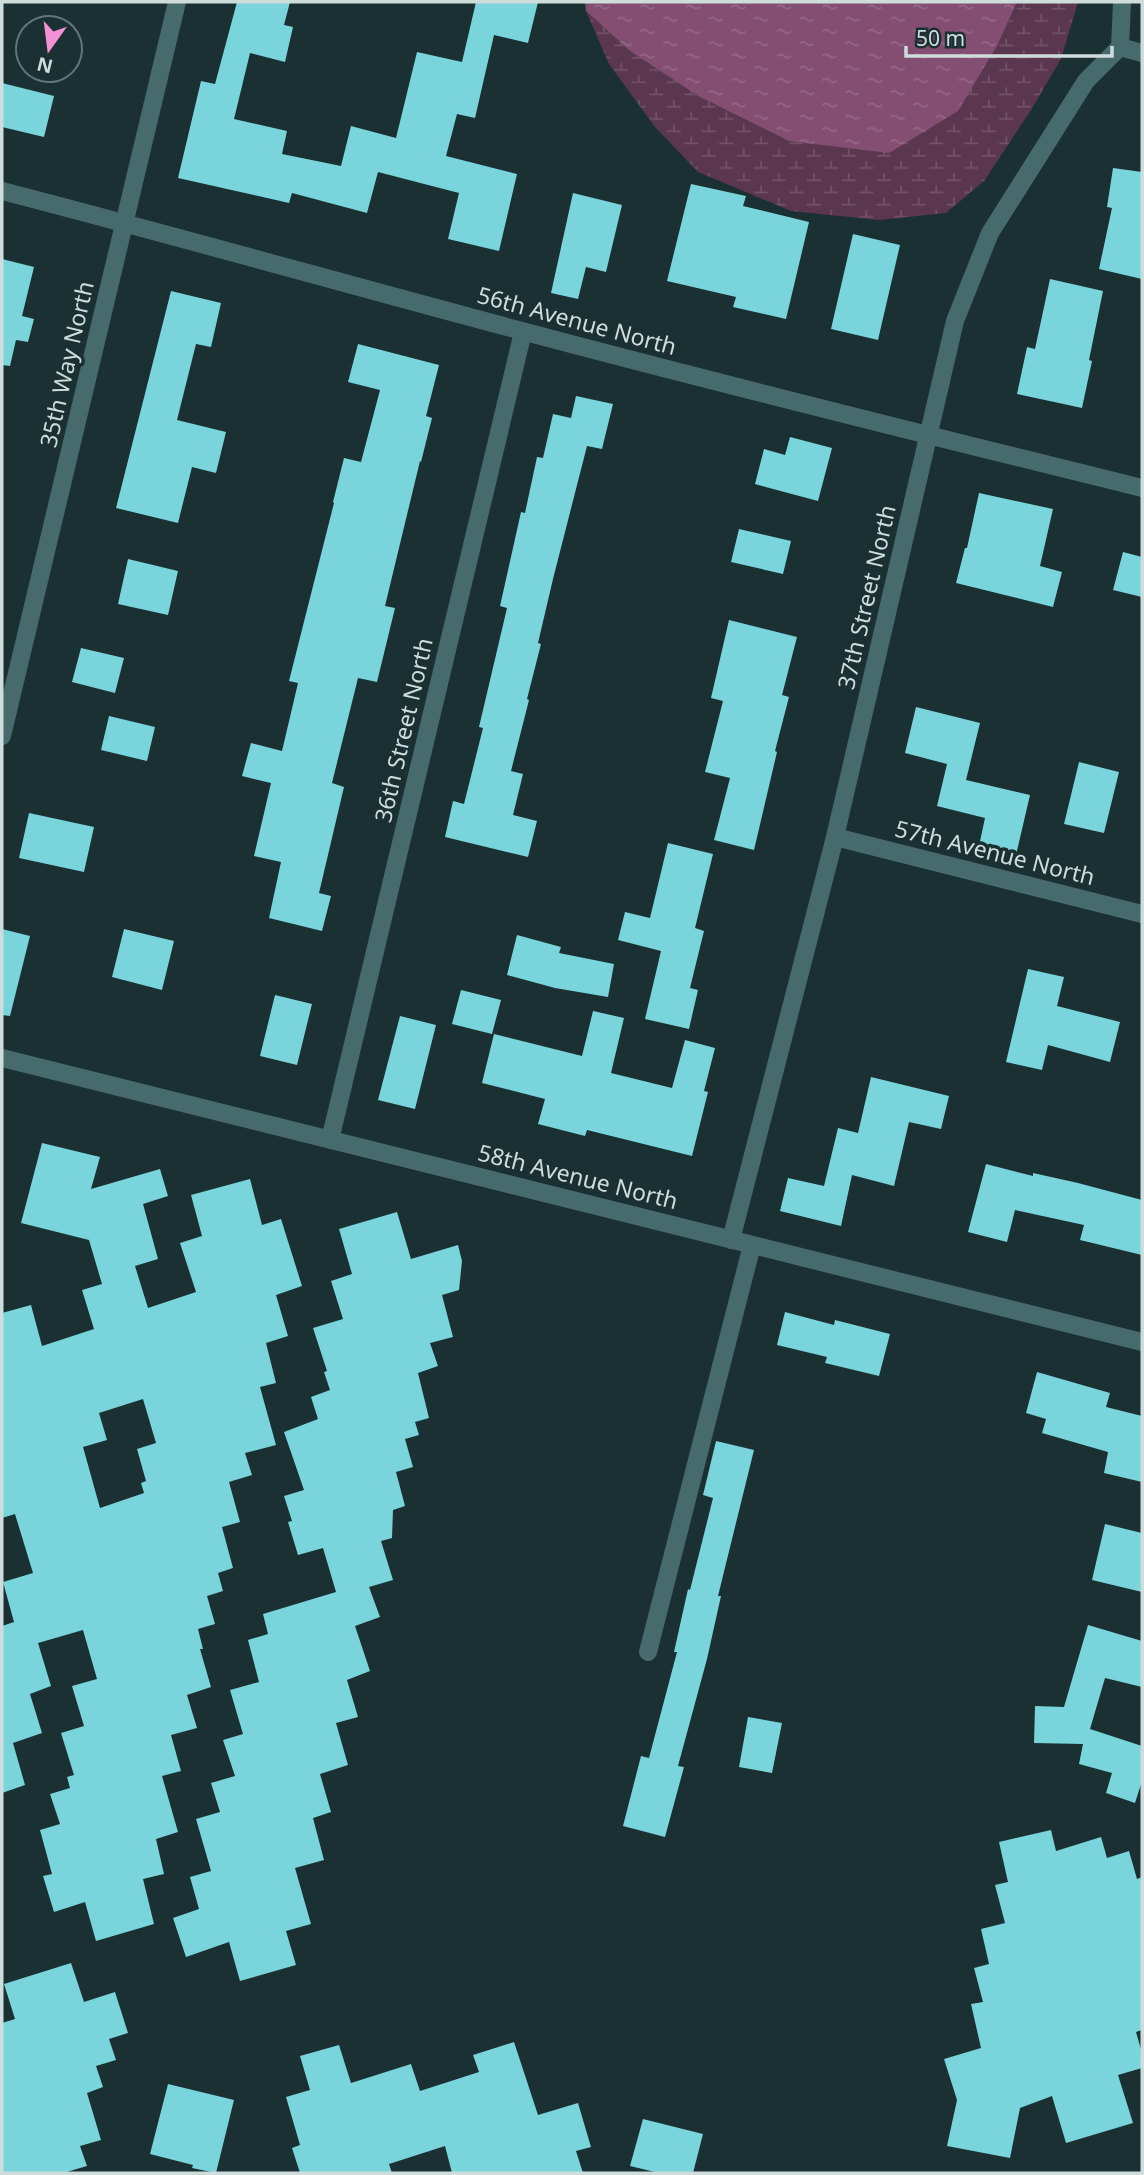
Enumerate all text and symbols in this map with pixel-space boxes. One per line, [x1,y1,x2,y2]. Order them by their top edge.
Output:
north arrow [14,14,84,84]
scale bar [906,14,1112,58]
text: 50 m [916,24,965,52]
text: N [34,51,56,80]
street label: 35th Way North [31,278,101,450]
street label: 56th Avenue North [474,278,680,362]
street label: 37th Street North [829,502,903,692]
street label: 36th Street North [366,635,440,825]
street label: 57th Avenue North [892,812,1098,892]
street label: 58th Avenue North [475,1136,681,1216]

